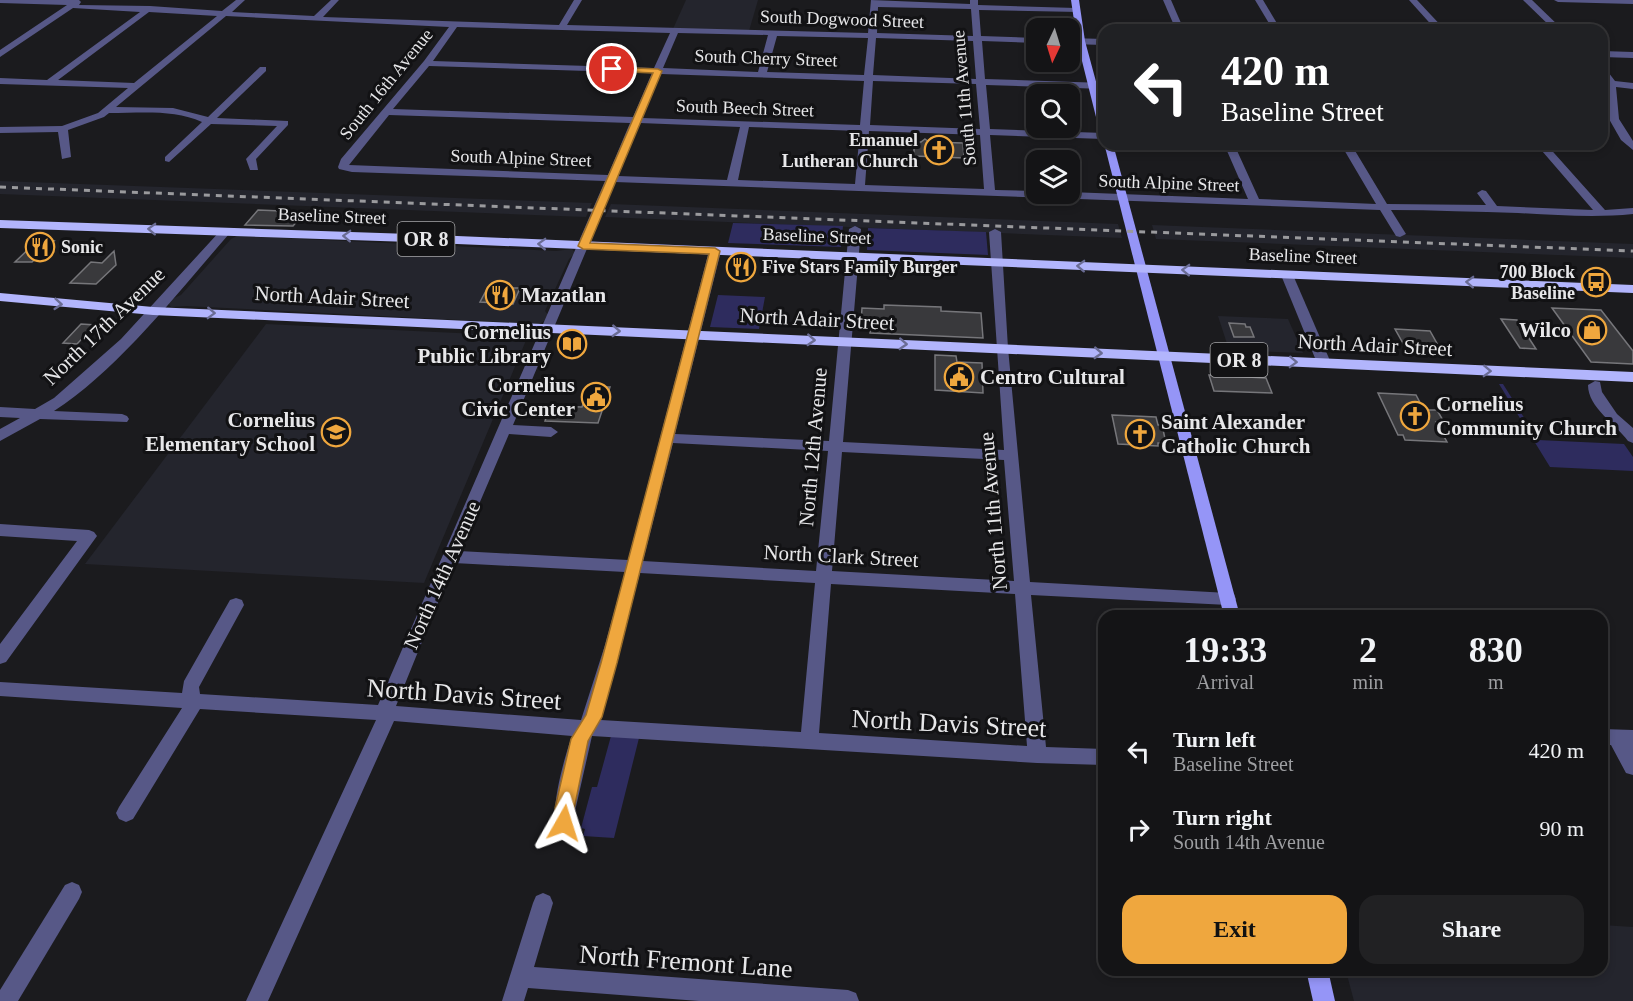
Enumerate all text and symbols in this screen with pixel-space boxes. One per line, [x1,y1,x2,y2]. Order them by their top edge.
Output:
street label: South Dogwood Street [760,6,924,32]
north arrow [1026,18,1080,72]
map controls [1026,18,1080,204]
street label: South 16th Avenue [335,25,437,143]
street label: South 11th Avenue [948,29,980,167]
pin [586,43,637,94]
street label: South Cherry Street [694,46,838,70]
icon: left [1122,48,1200,126]
text: 420 m [1221,48,1330,94]
icon: arrive [595,52,628,85]
button: search [1026,84,1080,138]
street label: South Beech Street [676,96,814,120]
text: Baseline Street [1221,97,1384,127]
place label: Emanuel Lutheran Church [782,130,918,171]
church icon: Emanuel Lutheran Church [923,134,955,166]
street label: South Alpine Street [450,146,592,170]
button: layers [1026,150,1080,204]
street label: South Alpine Street [1098,171,1240,195]
street label: Baseline Street [277,204,387,228]
road number: OR 8 [398,222,454,256]
one-way arrow [148,223,157,236]
street label: Baseline Street [762,224,872,248]
one-way arrow [343,230,352,243]
restaurant icon: Sonic [24,231,56,263]
place label: Sonic [61,237,103,257]
one-way arrow [538,238,547,251]
street label: Baseline Street [1248,244,1358,268]
restaurant icon: Five Stars Family Burger [725,251,757,283]
place label: Five Stars Family Burger [762,257,957,277]
one-way arrow [1076,260,1085,272]
street label: North 17th Avenue [38,262,170,390]
place label: 700 Block Baseline [1499,262,1575,303]
one-way arrow [1182,264,1191,277]
bus stop icon: 700 Block Baseline [1580,266,1612,298]
one-way arrow [1465,276,1474,289]
restaurant icon: Mazatlan [484,279,516,311]
street label: North Adair Street [254,281,410,313]
place label: Mazatlan [521,283,606,307]
one-way arrow [54,297,63,310]
street label: North Adair Street [739,303,895,335]
one-way arrow [207,307,216,320]
shop icon: Wilco [1576,314,1608,346]
place label: Wilco [1519,318,1571,342]
place label: Cornelius Public Library [417,320,551,368]
one-way arrow [611,325,620,338]
library icon: Cornelius Public Library [556,328,588,360]
street label: North Adair Street [1297,329,1453,361]
one-way arrow [806,333,815,346]
one-way arrow [899,338,908,351]
road number: OR 8 [1210,343,1268,377]
one-way arrow [1093,347,1102,360]
one-way arrow [1288,356,1297,368]
public building icon: Centro Cultural [943,361,975,393]
one-way arrow [1483,364,1492,377]
place label: Centro Cultural [980,365,1125,389]
street label: North 12th Avenue [794,367,832,527]
place label: Cornelius Civic Center [461,373,575,421]
public building icon: Cornelius Civic Center [580,381,612,413]
place label: Cornelius Community Church [1436,392,1617,440]
church icon: Cornelius Community Church [1399,400,1431,432]
place label: Cornelius Elementary School [145,408,315,456]
place label: Saint Alexander Catholic Church [1161,410,1311,458]
school or university icon: Cornelius Elementary School [320,416,352,448]
church icon: Saint Alexander Catholic Church [1124,418,1156,450]
street label: North 11th Avenue [974,431,1012,591]
street label: North 14th Avenue [399,497,485,653]
street label: North Clark Street [763,540,919,572]
text: 19:33 [1183,630,1267,670]
text: 2 [1359,630,1377,670]
text: 830 [1469,630,1523,670]
text: Arrival [1196,671,1254,693]
text: min [1352,671,1384,693]
text: m [1488,671,1504,693]
street label: North Davis Street [366,673,563,716]
street label: North Davis Street [851,704,1048,743]
text: Turn left [1173,727,1256,752]
icon: left [1122,735,1155,768]
text: 420 m [1528,738,1584,763]
text: Baseline Street [1173,753,1294,775]
position arrow [532,791,596,855]
text: Turn right [1173,805,1272,830]
icon: right [1122,813,1155,846]
text: 90 m [1539,816,1584,841]
text: South 14th Avenue [1173,831,1325,853]
button: Exit [1122,895,1347,964]
button: Share [1359,895,1584,964]
street label: North Fremont Lane [578,940,794,983]

